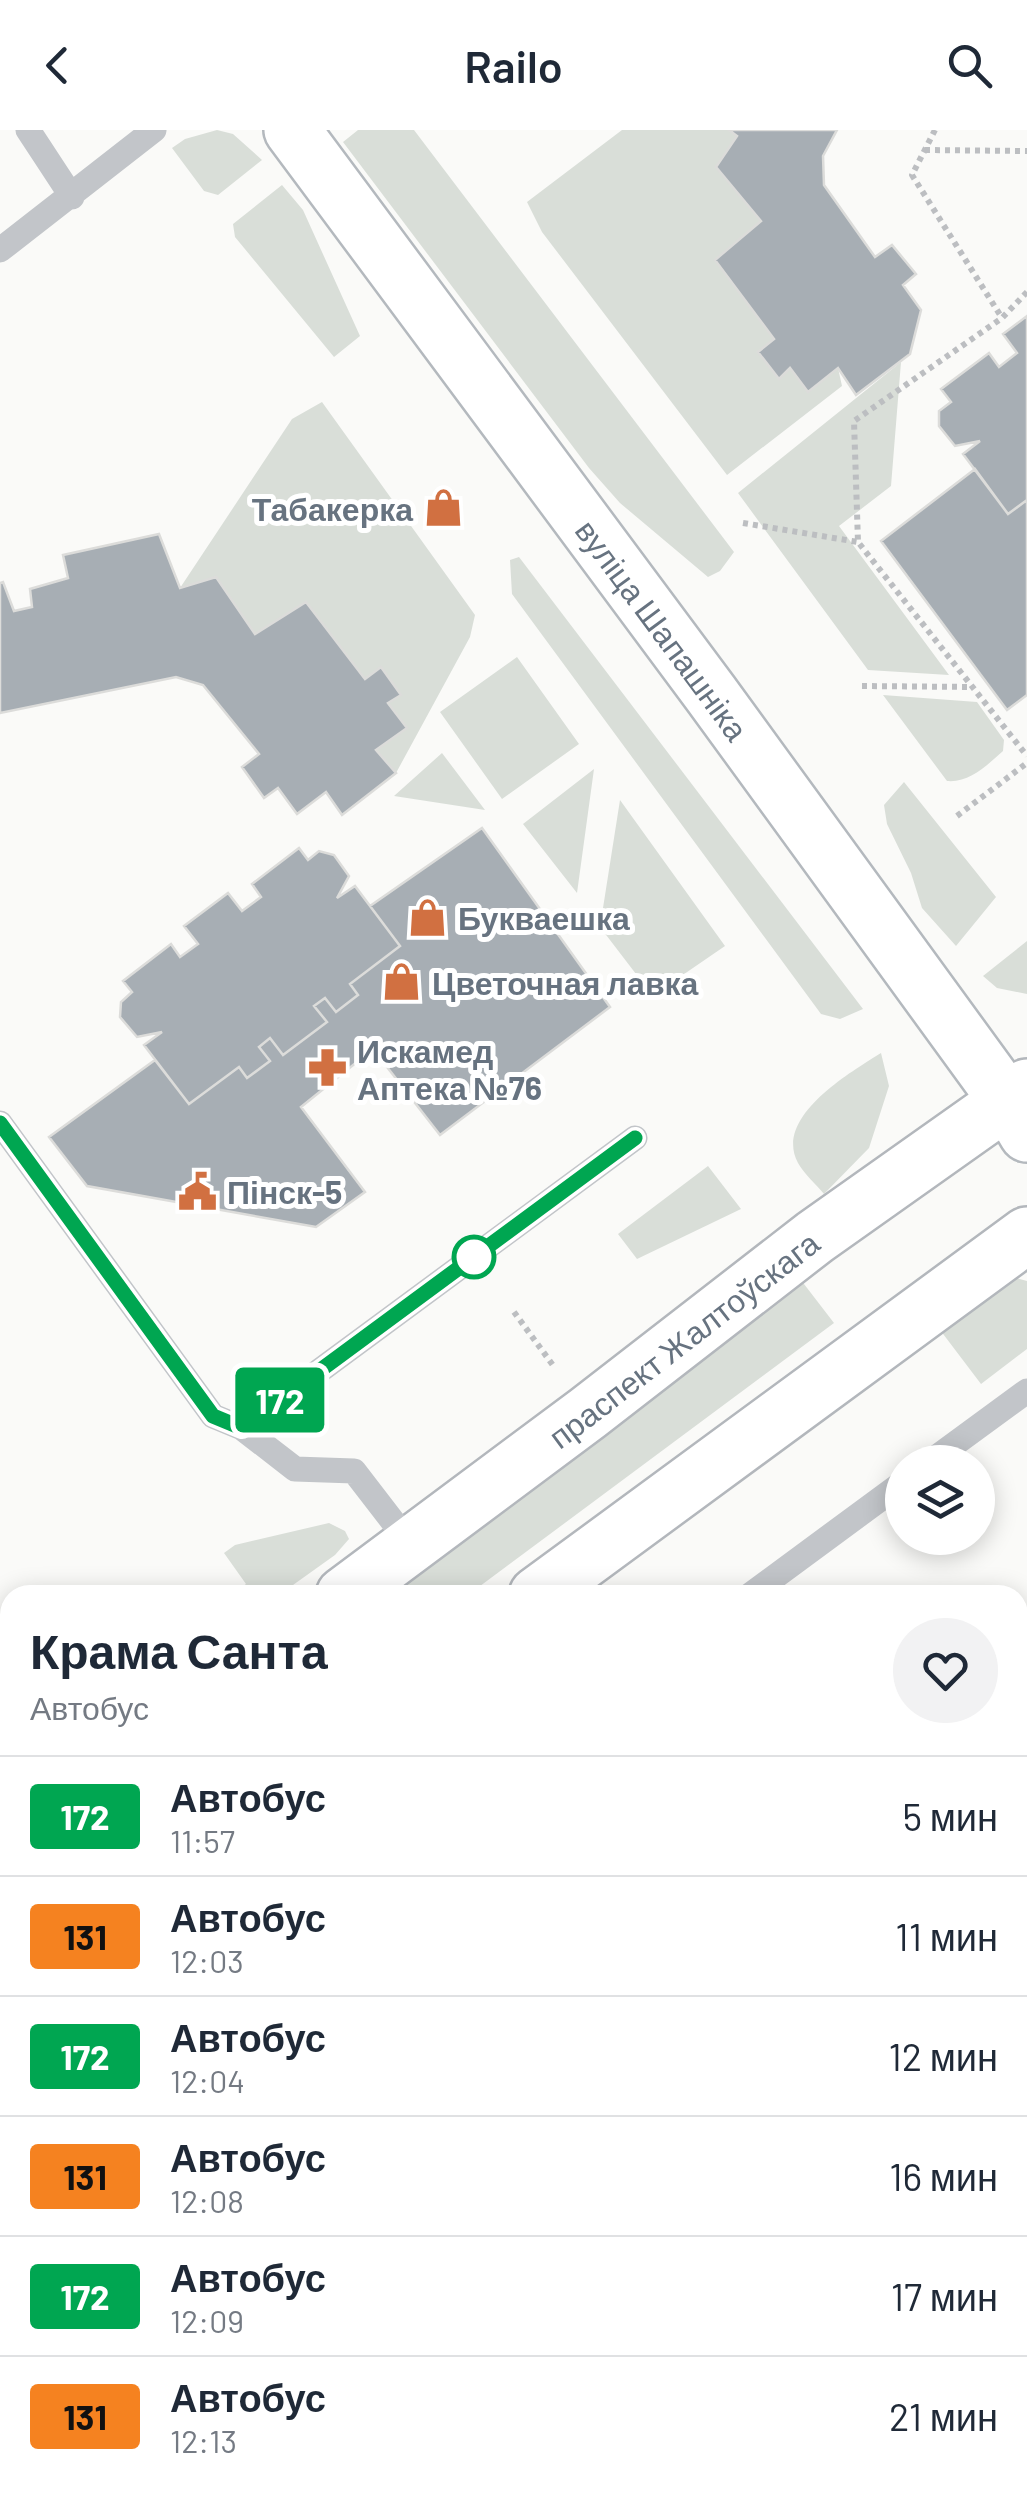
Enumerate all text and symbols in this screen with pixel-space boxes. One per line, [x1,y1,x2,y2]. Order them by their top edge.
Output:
icon: back [30,38,85,93]
text: Railo [464,38,563,92]
icon: search [942,38,997,93]
shop icon: Табакерка [422,487,464,529]
place label: Табакерка [252,489,413,528]
street label: вуліца Шапашніка [569,512,757,747]
shop icon: Букваешка [407,896,449,938]
place label: Букваешка [458,898,630,937]
shop icon: Цветочная лавка [381,961,423,1003]
place label: Цветочная лавка [432,963,699,1002]
place label: Искамед Аптека №76 [357,1031,542,1106]
pharmacy icon: Искамед Аптека №76 [306,1047,348,1089]
public building icon: Пінск-5 [176,1170,218,1212]
place label: Пінск-5 [227,1172,342,1210]
street label: праспект Жалтоўскага [541,1222,826,1455]
unlabelled marker [453,1236,495,1278]
line badge: 172 [222,1368,338,1432]
text: 172 [255,1379,305,1421]
map controls [885,1445,995,1555]
button: layers [885,1445,995,1555]
button: heart [893,1618,998,1723]
text: Крама Санта [30,1621,328,1679]
text: Автобус [30,1688,149,1726]
text: Автобус [170,1774,326,1820]
text: 5 мин [903,1793,998,1839]
text: 172 [60,1795,110,1837]
text: 11:57 [170,1821,235,1859]
text: Автобус [170,1894,326,1940]
text: 11 мин [895,1913,998,1959]
text: 131 [63,1915,107,1957]
text: 12:03 [170,1941,244,1979]
text: Автобус [170,2014,326,2060]
text: 12 мин [888,2033,998,2079]
text: 172 [60,2035,110,2077]
text: 12:04 [170,2061,245,2099]
text: Автобус [170,2134,326,2180]
text: 16 мин [889,2153,998,2199]
text: 131 [63,2155,107,2197]
text: 12:08 [170,2181,244,2219]
text: Автобус [170,2254,326,2300]
text: 17 мин [891,2273,998,2319]
text: 172 [60,2275,110,2317]
text: 12:09 [170,2301,244,2339]
text: Автобус [170,2374,326,2420]
text: 21 мин [889,2393,998,2439]
text: 131 [63,2395,107,2437]
text: 12:13 [170,2421,237,2459]

